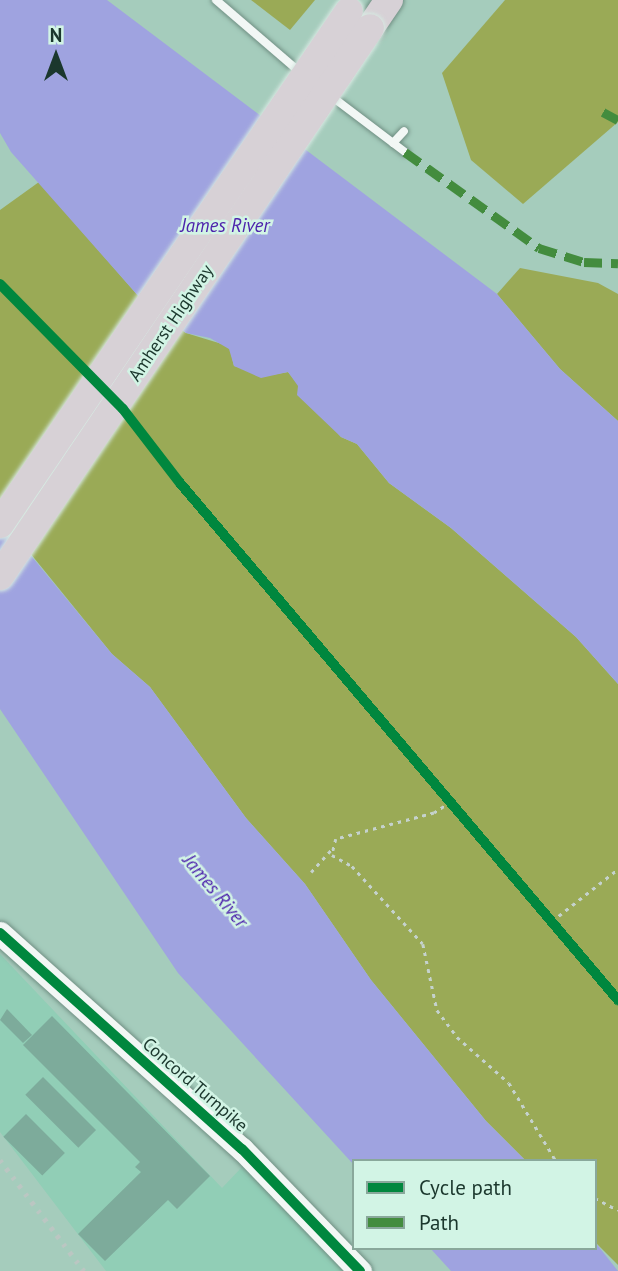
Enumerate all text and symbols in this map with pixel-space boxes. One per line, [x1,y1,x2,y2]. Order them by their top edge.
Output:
north arrow [21,21,91,91]
text: N [50,23,62,47]
water label: James River [180,215,270,237]
street label: Amherst Highway [124,261,218,385]
water label: James River [178,850,252,932]
street label: Concord Turnpike [138,1033,252,1137]
legend [352,1159,597,1250]
text: Cycle path [419,1174,512,1201]
text: Path [419,1209,459,1236]

